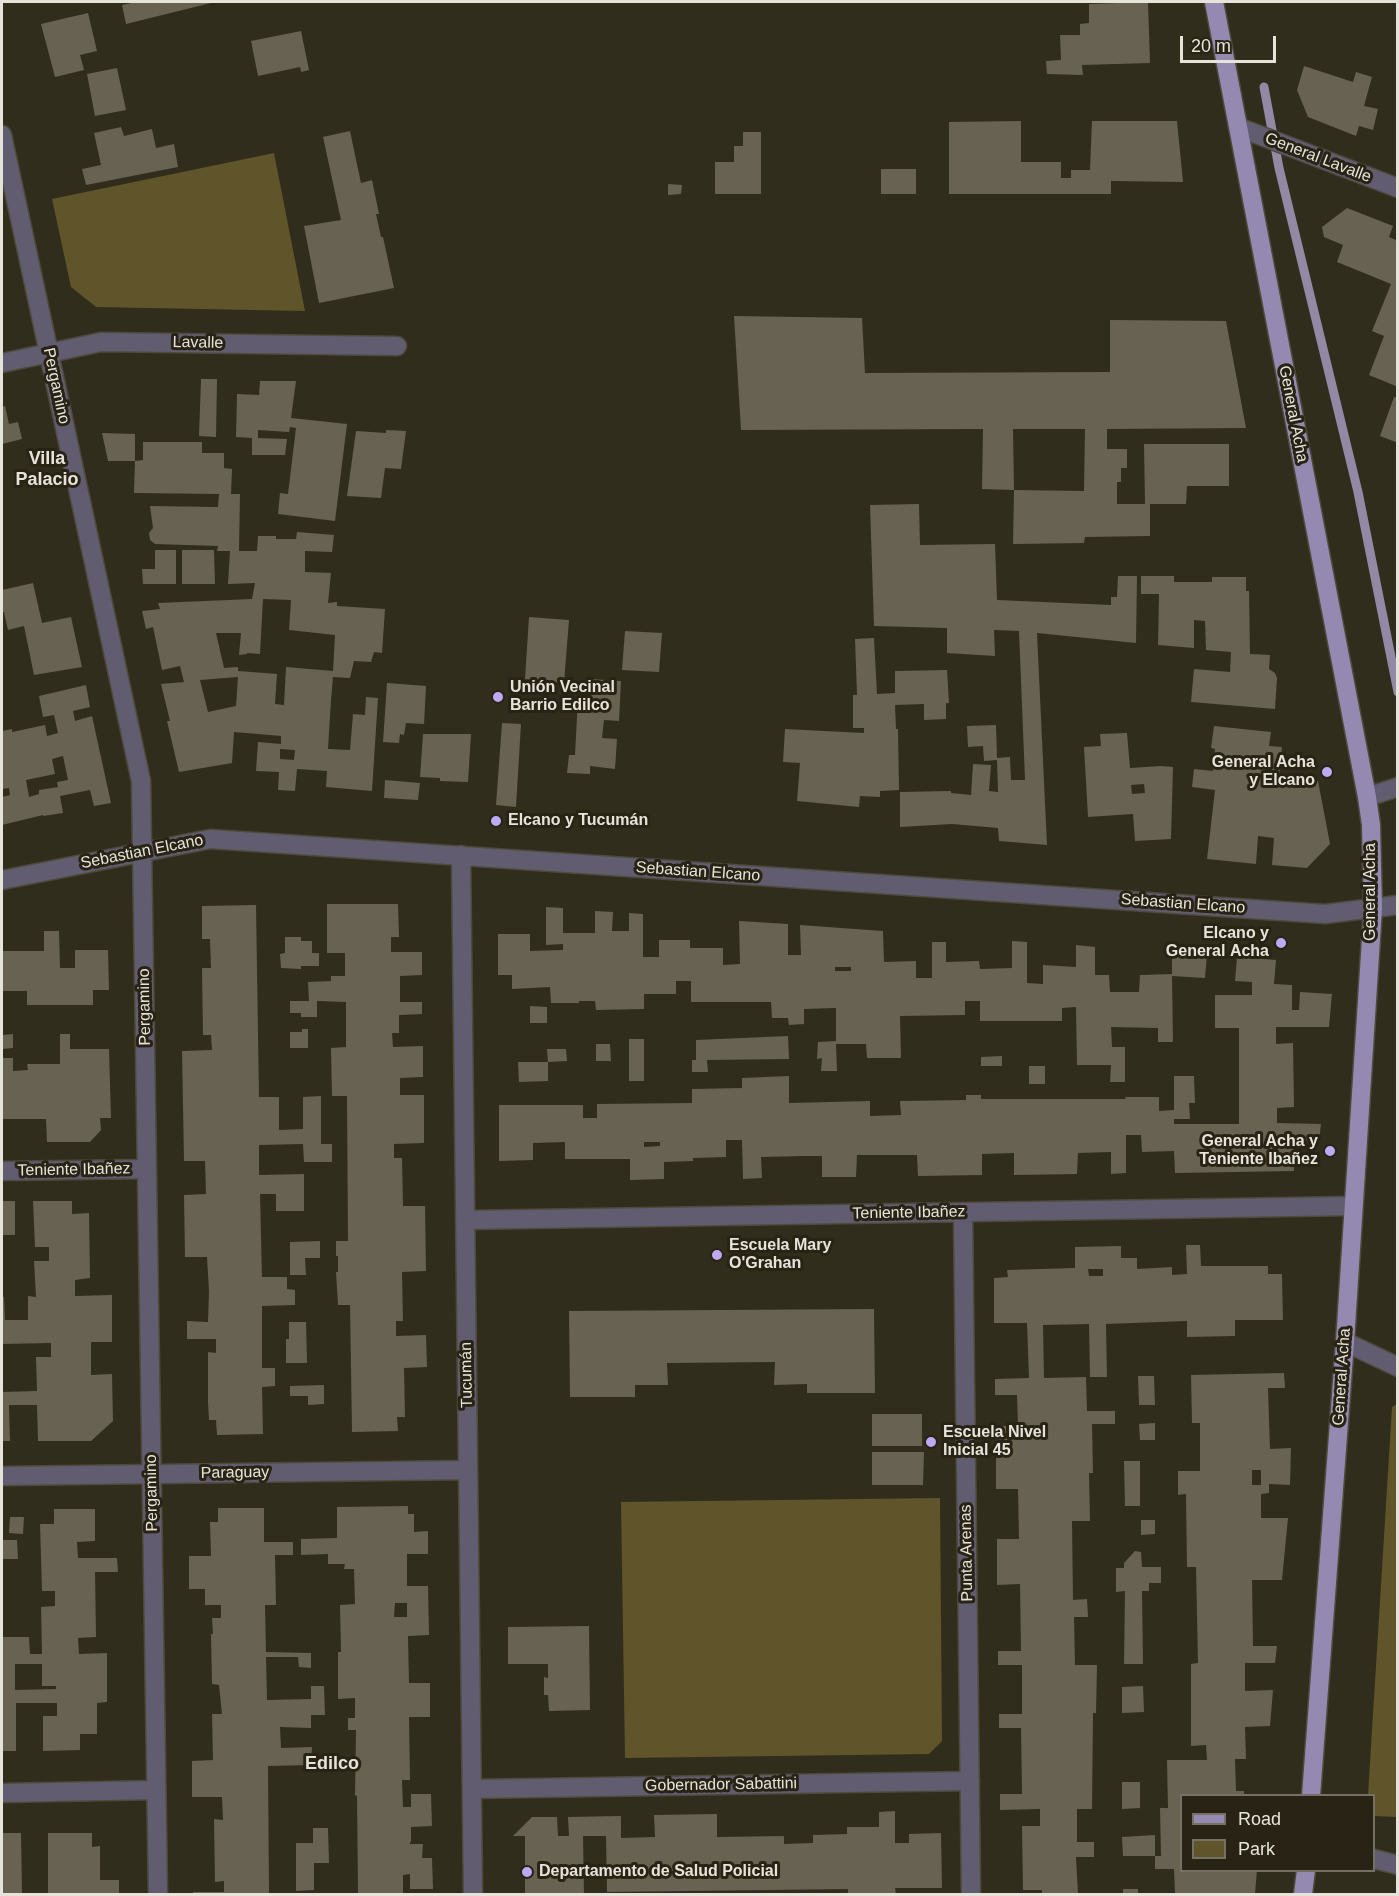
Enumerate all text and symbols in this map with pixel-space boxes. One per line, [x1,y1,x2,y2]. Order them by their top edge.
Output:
scale bar [1183,24,1279,62]
text: 20 m [1191,36,1231,56]
street label: General Lavalle [1262,129,1374,187]
street label: Lavalle [172,333,224,353]
street label: Pergamino [39,346,73,426]
street label: General Acha [1274,364,1312,464]
district label: Villa Palacio [15,448,79,490]
place label: Unión Vecinal Barrio Edilco [510,678,615,716]
marker: Unión Vecinal Barrio Edilco [491,690,505,704]
place label: General Acha y Elcano [1212,753,1315,791]
marker: General Acha y Elcano [1320,765,1334,779]
place label: Elcano y Tucumán [508,811,648,831]
marker: Elcano y Tucumán [489,814,503,828]
street label: Sebastian Elcano [79,831,205,873]
street label: General Acha [1361,843,1381,941]
street label: Sebastian Elcano [635,858,761,886]
street label: Sebastian Elcano [1120,890,1246,918]
place label: Elcano y General Acha [1166,924,1269,962]
marker: Elcano y General Acha [1274,936,1288,950]
street label: Pergamino [135,968,155,1046]
place label: General Acha y Teniente Ibañez [1199,1132,1318,1170]
marker: General Acha y Teniente Ibañez [1323,1144,1337,1158]
street label: Teniente Ibañez [17,1159,131,1181]
street label: Teniente Ibañez [852,1202,966,1224]
place label: Escuela Mary O'Grahan [729,1236,831,1274]
marker: Escuela Mary O'Grahan [710,1248,724,1262]
street label: General Acha [1329,1328,1355,1426]
street label: Tucumán [457,1342,477,1408]
place label: Escuela Nivel Inicial 45 [943,1423,1046,1461]
marker: Escuela Nivel Inicial 45 [924,1435,938,1449]
street label: Pergamino [142,1454,162,1532]
street label: Paraguay [201,1463,269,1483]
street label: Punta Arenas [957,1504,977,1602]
district label: Edilco [305,1753,359,1775]
street label: Gobernador Sabattini [645,1774,797,1796]
legend [1180,1794,1375,1872]
text: Road [1238,1809,1281,1829]
text: Park [1238,1839,1275,1859]
place label: Departamento de Salud Policial [539,1862,778,1882]
marker: Departamento de Salud Policial [520,1865,534,1879]

